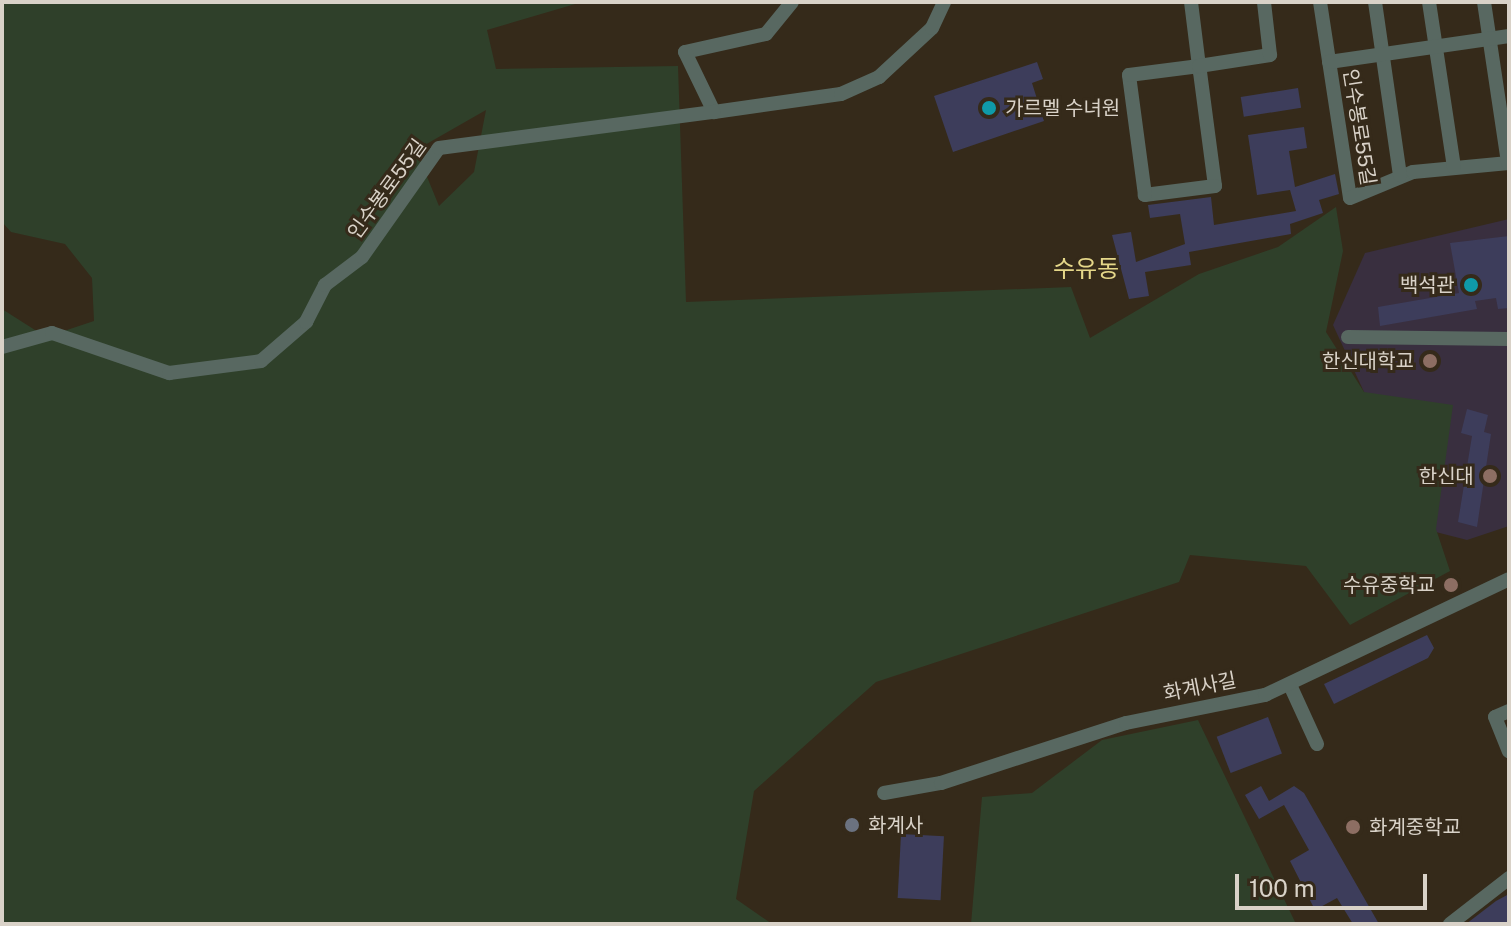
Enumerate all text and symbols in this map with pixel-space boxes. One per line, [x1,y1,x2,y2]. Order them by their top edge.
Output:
street label: 인수봉로55길 [1338,67,1380,187]
place label: 가르멜 수녀원 [1005,96,1120,120]
marker: 가르멜 수녀원 [980,99,998,117]
street label: 인수봉로55길 [343,134,431,244]
district label: 수유동 [1053,255,1119,283]
place label: 백석관 [1400,273,1455,297]
marker: 백석관 [1462,276,1480,294]
place label: 한신대학교 [1322,349,1414,373]
marker: 한신대학교 [1421,352,1439,370]
place label: 한신대 [1419,464,1474,488]
marker: 한신대 [1481,467,1499,485]
place label: 수유중학교 [1343,573,1435,597]
marker: 수유중학교 [1442,576,1460,594]
street label: 화계사길 [1162,668,1238,706]
place label: 화계사 [868,813,923,837]
place label: 화계중학교 [1369,815,1461,839]
marker: 화계사 [843,816,861,834]
marker: 화계중학교 [1344,818,1362,836]
scale bar [1239,858,1431,908]
text: 100 m [1249,874,1315,902]

